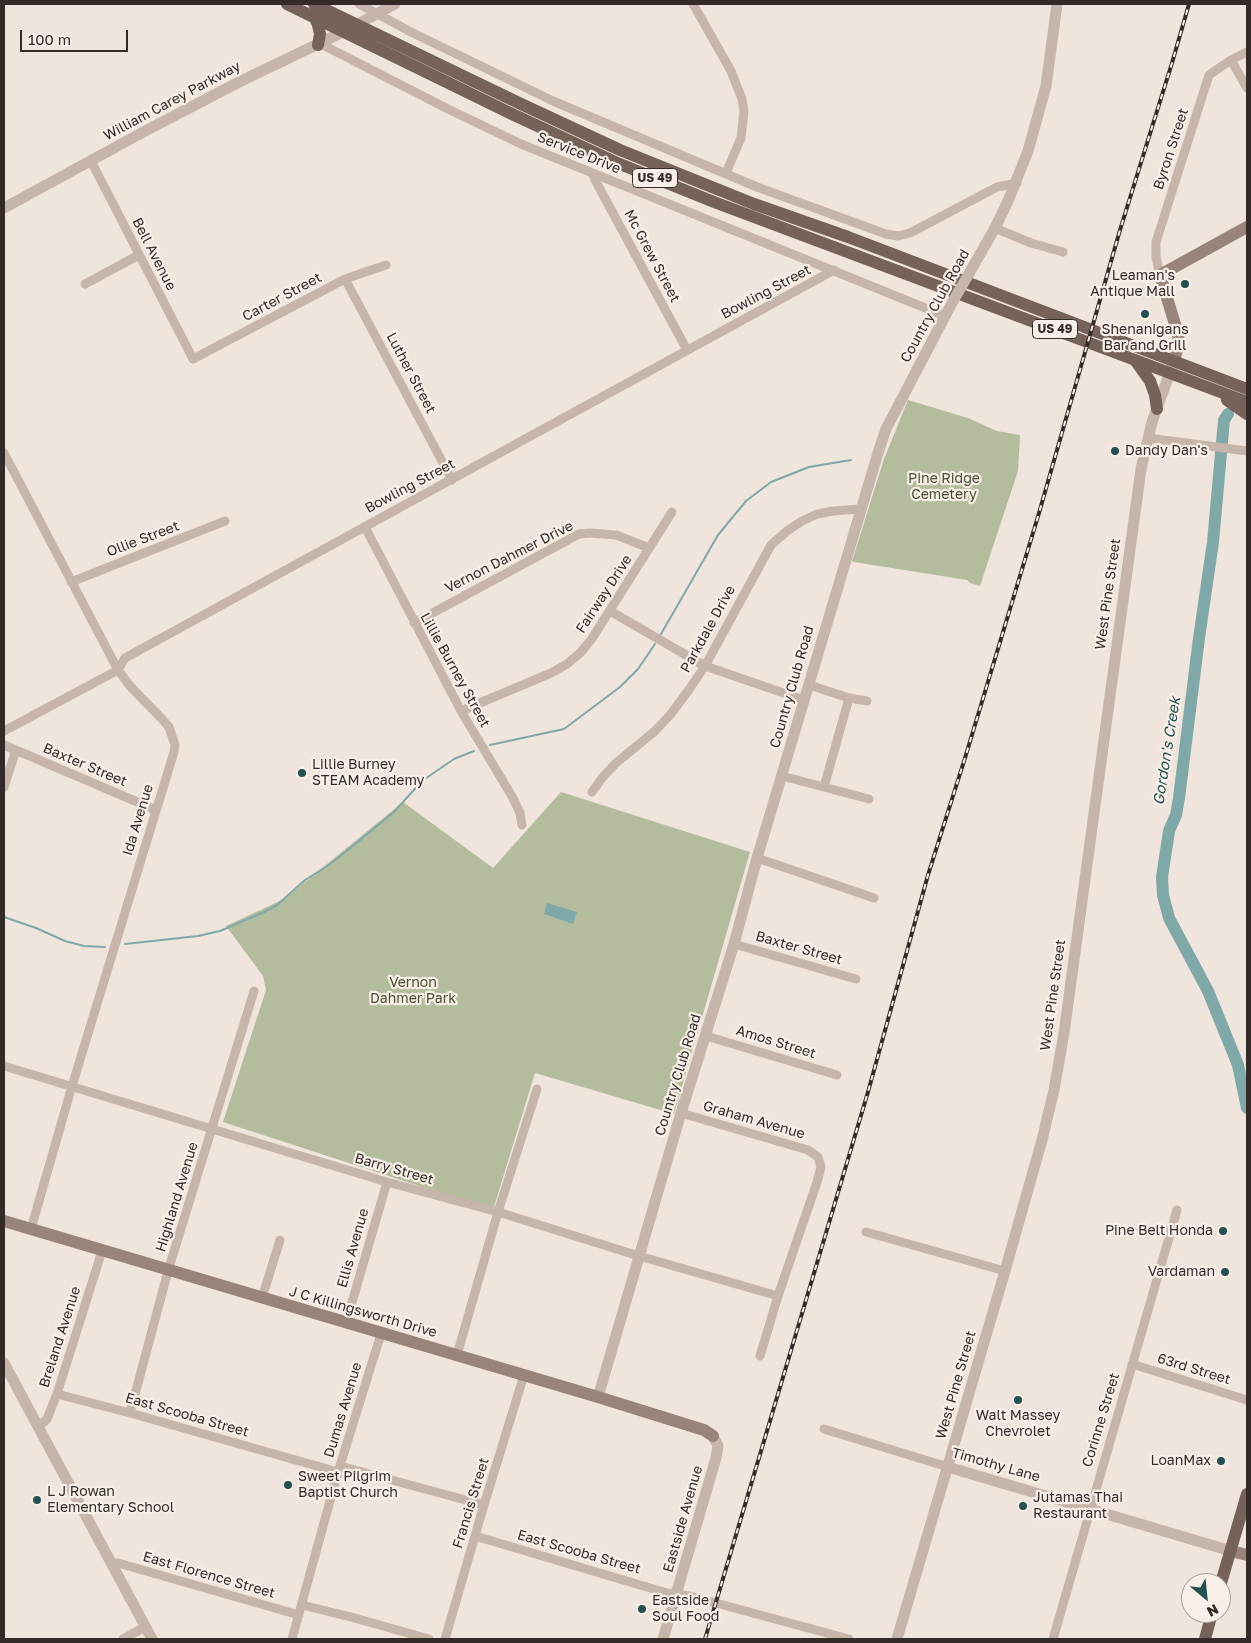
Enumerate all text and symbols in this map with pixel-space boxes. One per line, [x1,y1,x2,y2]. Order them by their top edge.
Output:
scale bar [22,20,130,52]
text: 100 m [28,30,71,48]
street label: William Carey Parkway [101,58,243,144]
street label: Byron Street [1150,106,1192,192]
street label: Service Drive [535,129,623,177]
road number: US 49 [632,168,678,188]
street label: Mc Grew Street [620,207,684,305]
street label: Bell Avenue [128,215,180,293]
street label: Country Club Road [897,247,973,365]
street label: Bowling Street [718,261,814,323]
place label: Leaman's Antique Mall [1090,268,1175,300]
street label: Carter Street [240,269,324,325]
marker: Leaman's Antique Mall [1179,278,1191,290]
marker: Shenanigans Bar and Grill [1139,308,1151,320]
road number: US 49 [1032,320,1078,338]
place label: Shenanigans Bar and Grill [1101,322,1189,354]
street label: Luther Street [383,330,439,416]
place label: Dandy Dan's [1125,443,1208,459]
marker: Dandy Dan's [1109,445,1121,457]
street label: Bowling Street [362,455,458,517]
park label: Pine Ridge Cemetery [908,471,980,504]
street label: Vernon Dahmer Drive [442,517,576,597]
street label: Ollie Street [104,518,182,560]
street label: West Pine Street [1092,537,1124,651]
street label: Fairway Drive [572,552,636,636]
street label: Parkdale Drive [677,582,739,676]
street label: Lillie Burney Street [416,610,494,730]
street label: Country Club Road [766,624,818,750]
water label: Gordon's Creek [1150,696,1184,806]
street label: Baxter Street [41,740,129,790]
place label: Lillie Burney STEAM Academy [312,757,424,790]
marker: Lillie Burney STEAM Academy [296,767,308,779]
street label: Ida Avenue [119,782,157,858]
street label: Baxter Street [754,928,844,968]
street label: West Pine Street [1037,938,1069,1052]
park label: Vernon Dahmer Park [370,975,456,1008]
street label: Country Club Road [651,1012,705,1138]
street label: Amos Street [734,1022,818,1062]
street label: Graham Avenue [701,1097,807,1143]
street label: Highland Avenue [152,1140,202,1254]
street label: Barry Street [353,1150,435,1188]
street label: Ellis Avenue [334,1206,372,1290]
place label: Pine Belt Honda [1105,1223,1213,1239]
marker: Pine Belt Honda [1217,1225,1229,1237]
place label: Vardaman [1148,1264,1215,1280]
marker: Vardaman [1219,1266,1231,1278]
street label: J C Killingsworth Drive [287,1283,439,1341]
street label: Breland Avenue [36,1284,84,1390]
street label: West Pine Street [932,1329,980,1441]
street label: 63rd Street [1155,1350,1233,1388]
street label: Dumas Avenue [321,1360,365,1460]
street label: Corinne Street [1079,1371,1123,1469]
street label: East Scooba Street [123,1389,251,1441]
marker: Walt Massey Chevrolet [1012,1394,1024,1406]
place label: Walt Massey Chevrolet [976,1408,1060,1440]
street label: Timothy Lane [950,1444,1042,1486]
place label: LoanMax [1151,1453,1211,1469]
marker: LoanMax [1215,1455,1227,1467]
street label: Francis Street [449,1456,493,1550]
street label: Eastside Avenue [660,1464,706,1574]
place label: Sweet Pilgrim Baptist Church [298,1469,398,1501]
marker: Sweet Pilgrim Baptist Church [282,1479,294,1491]
place label: L J Rowan Elementary School [47,1484,174,1516]
place label: Jutamas Thai Restaurant [1033,1490,1123,1522]
marker: L J Rowan Elementary School [31,1494,43,1506]
marker: Jutamas Thai Restaurant [1017,1500,1029,1512]
street label: East Scooba Street [515,1526,643,1578]
street label: East Florence Street [141,1548,277,1602]
north arrow [1181,1573,1231,1623]
place label: Eastside Soul Food [652,1593,719,1625]
text: N [1204,1601,1222,1621]
marker: Eastside Soul Food [636,1603,648,1615]

